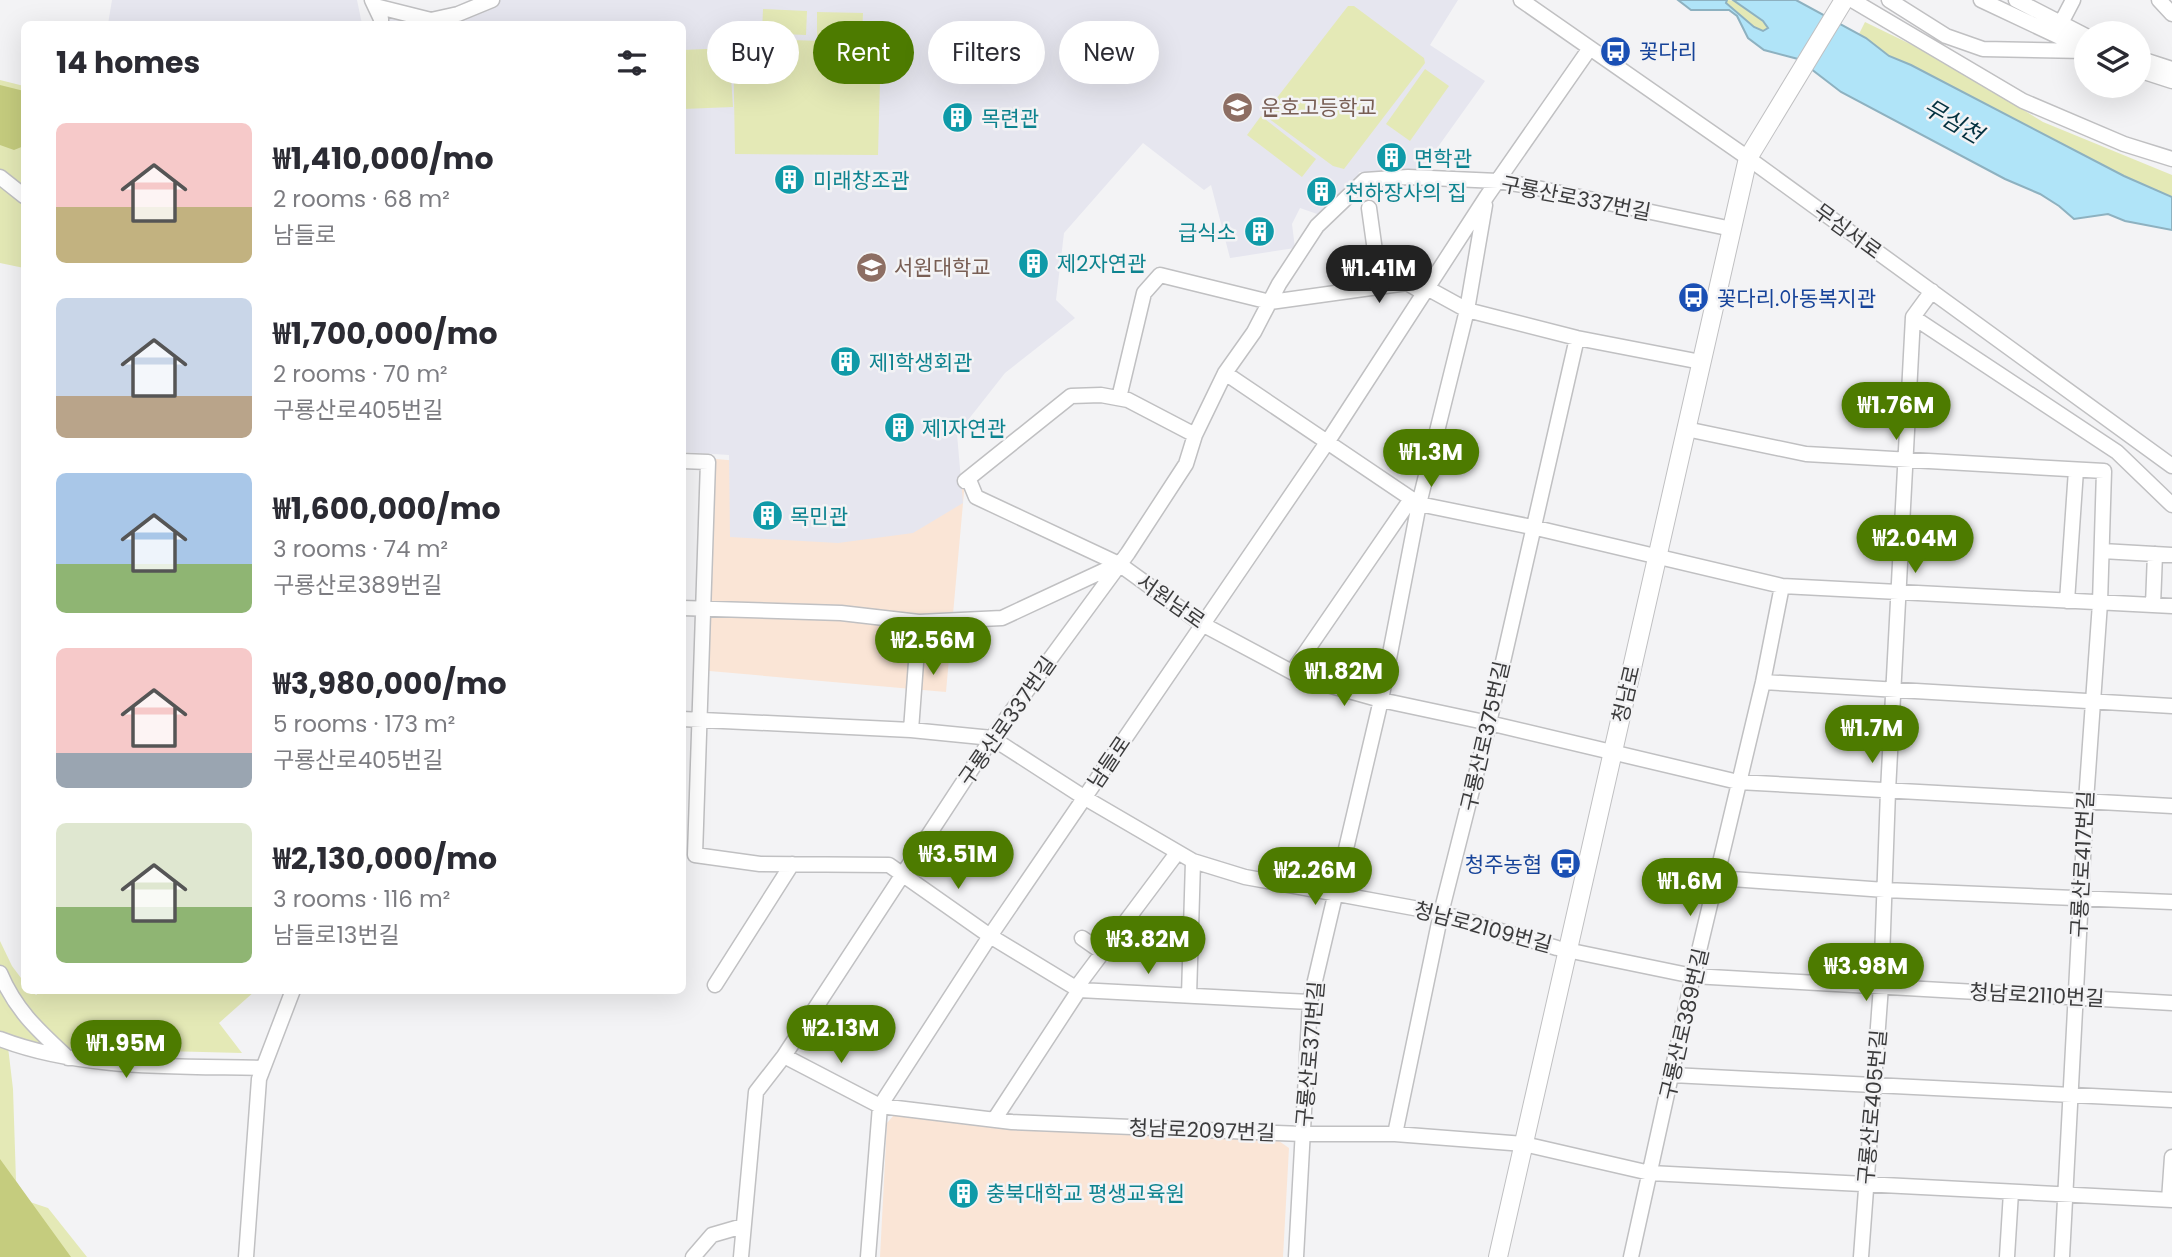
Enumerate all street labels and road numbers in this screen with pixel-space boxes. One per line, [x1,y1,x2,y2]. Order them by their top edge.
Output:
street label: 구룡산로337번길 [1499,169,1653,227]
street label: 무심서로 [1808,197,1888,265]
street label: 서원남로 [1131,567,1211,635]
street label: 구룡산로337번길 [951,650,1063,792]
street label: 구룡산로375번길 [1454,658,1516,814]
street label: 청남로 [1605,662,1647,726]
street label: 남들로 [1081,730,1137,794]
street label: 구룡산로417번길 [2064,790,2100,938]
street label: 청남로2109번길 [1411,895,1555,959]
street label: 구룡산로389번길 [1652,945,1716,1103]
street label: 청남로2110번길 [1969,977,2105,1013]
street label: 구룡산로371번길 [1289,980,1331,1128]
street label: 구룡산로405번길 [1851,1028,1893,1186]
street label: 청남로2097번길 [1128,1113,1276,1147]

